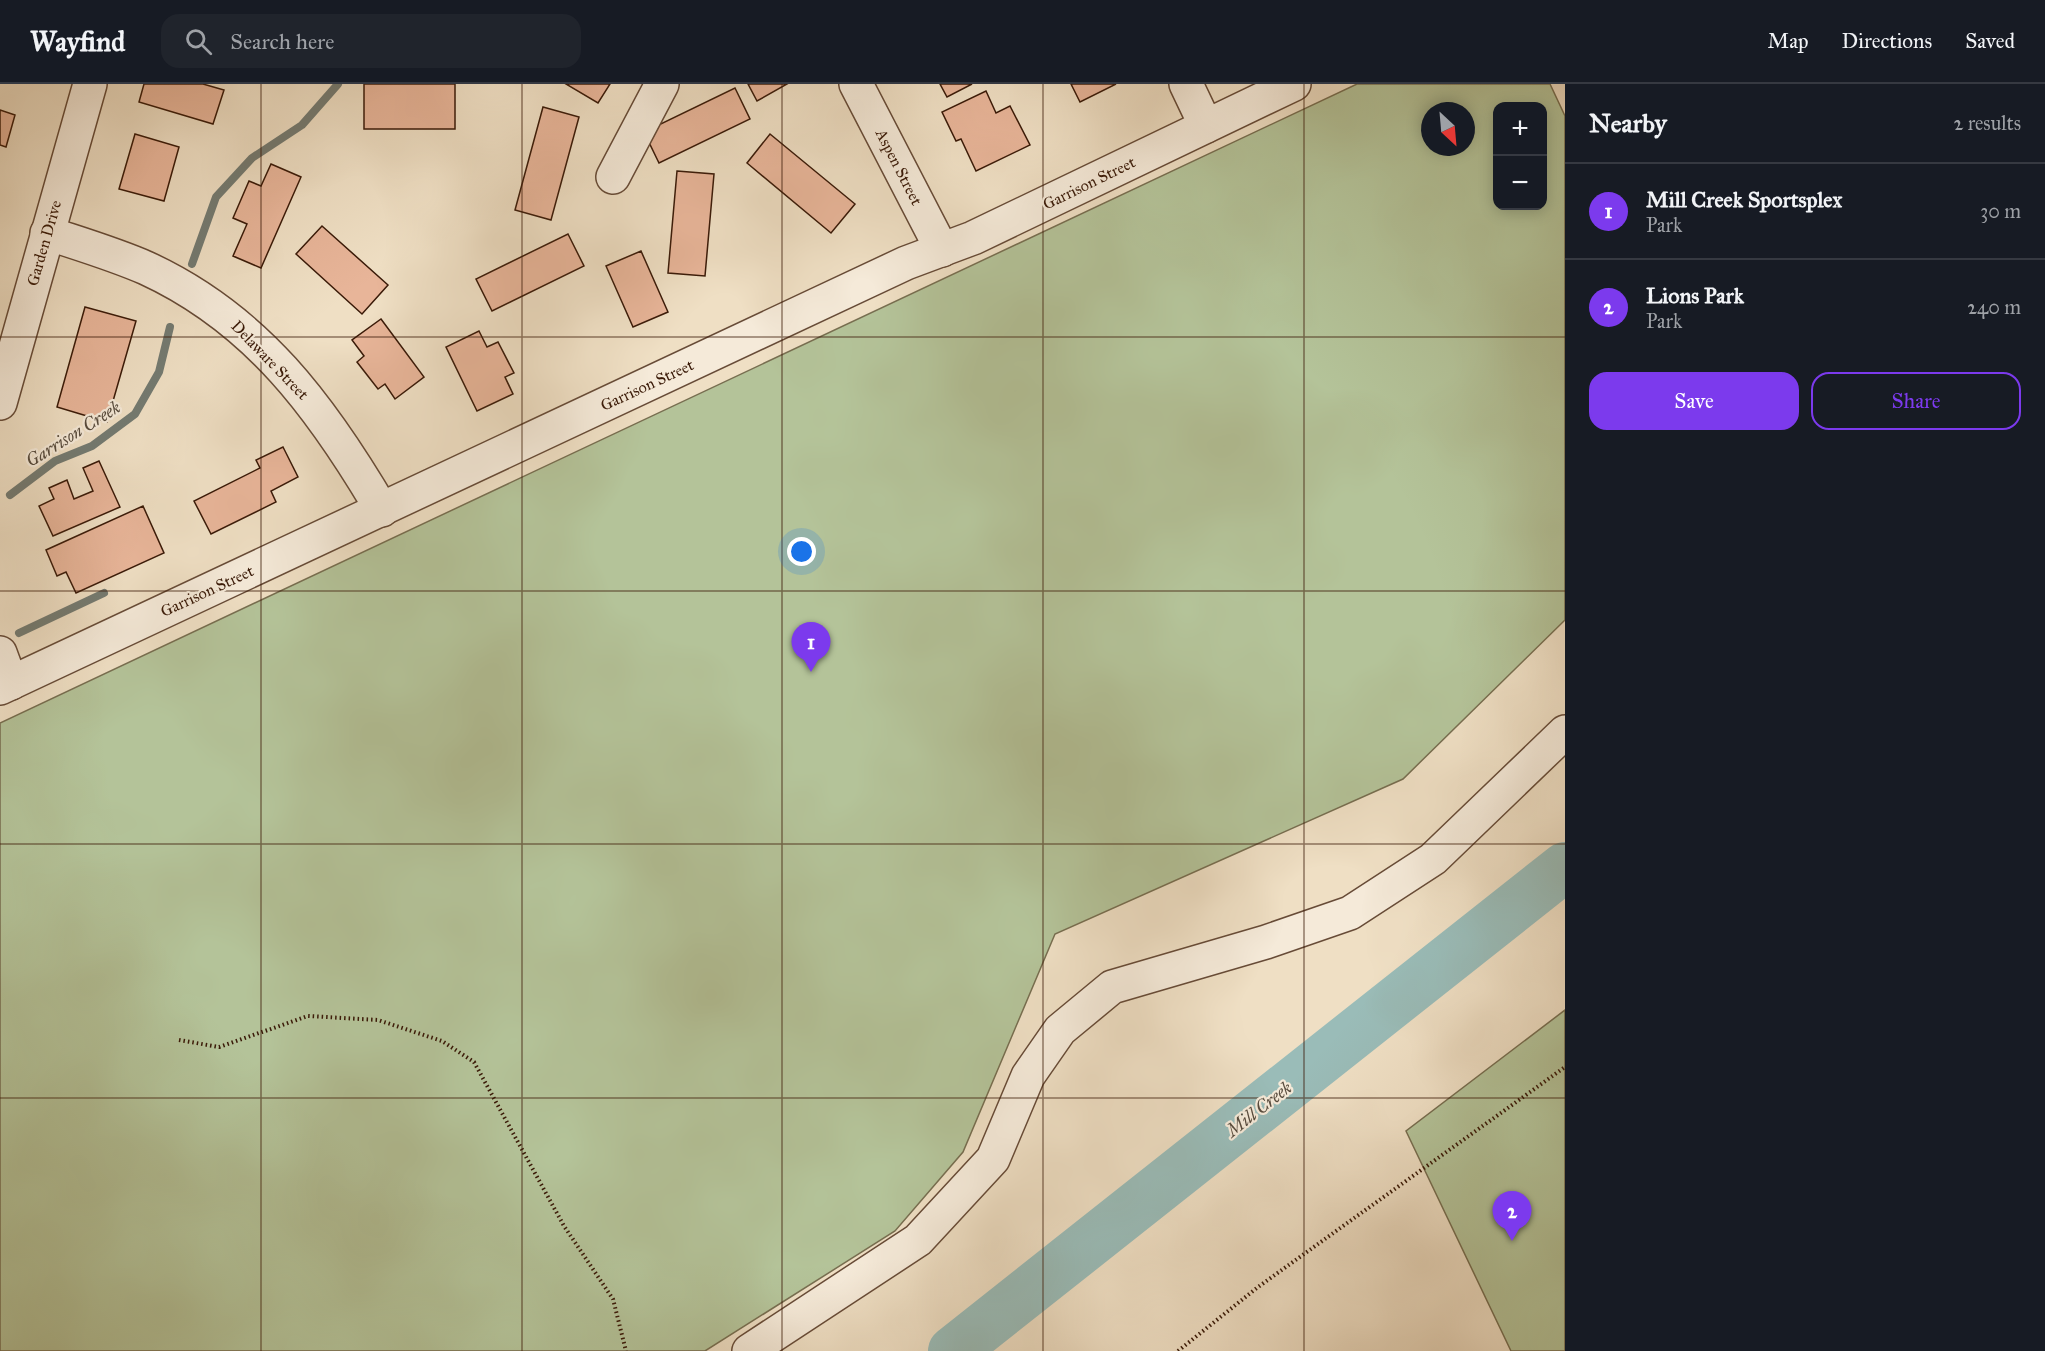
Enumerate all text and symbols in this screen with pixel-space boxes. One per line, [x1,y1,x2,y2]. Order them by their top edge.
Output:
search box [161,14,581,68]
text: Wayfind [30,24,125,59]
icon: search [182,25,215,58]
text: Search here [230,28,334,55]
text: Map [1768,28,1809,54]
text: Directions [1842,28,1932,54]
text: Saved [1965,28,2015,54]
north arrow [1421,102,1475,156]
map controls [1493,102,1547,210]
button: + [1493,102,1547,156]
text: Nearby [1589,107,1667,139]
text: 2 results [1953,111,2021,135]
street label: Aspen Street [871,125,926,209]
street label: Garrison Street [1040,152,1139,214]
button: − [1493,156,1547,210]
text: Mill Creek Sportsplex [1646,186,1842,213]
street label: Garden Drive [23,198,65,288]
text: 1 [1605,199,1612,223]
text: 30 m [1980,199,2021,223]
text: Park [1646,213,1682,237]
text: Lions Park [1646,282,1744,309]
text: 2 [1604,295,1613,319]
text: 240 m [1967,295,2021,319]
text: Park [1646,309,1682,333]
street label: Delaware Street [227,316,313,404]
street label: Garrison Street [597,355,697,415]
button: Save [1589,372,1799,430]
button: Share [1811,372,2021,430]
water label: Garrison Creek [22,396,124,472]
your location [787,537,816,566]
street label: Garrison Street [157,561,257,621]
pin: 1 [792,622,830,672]
water label: Mill Creek [1220,1077,1296,1143]
pin: 2 [1492,1192,1532,1241]

